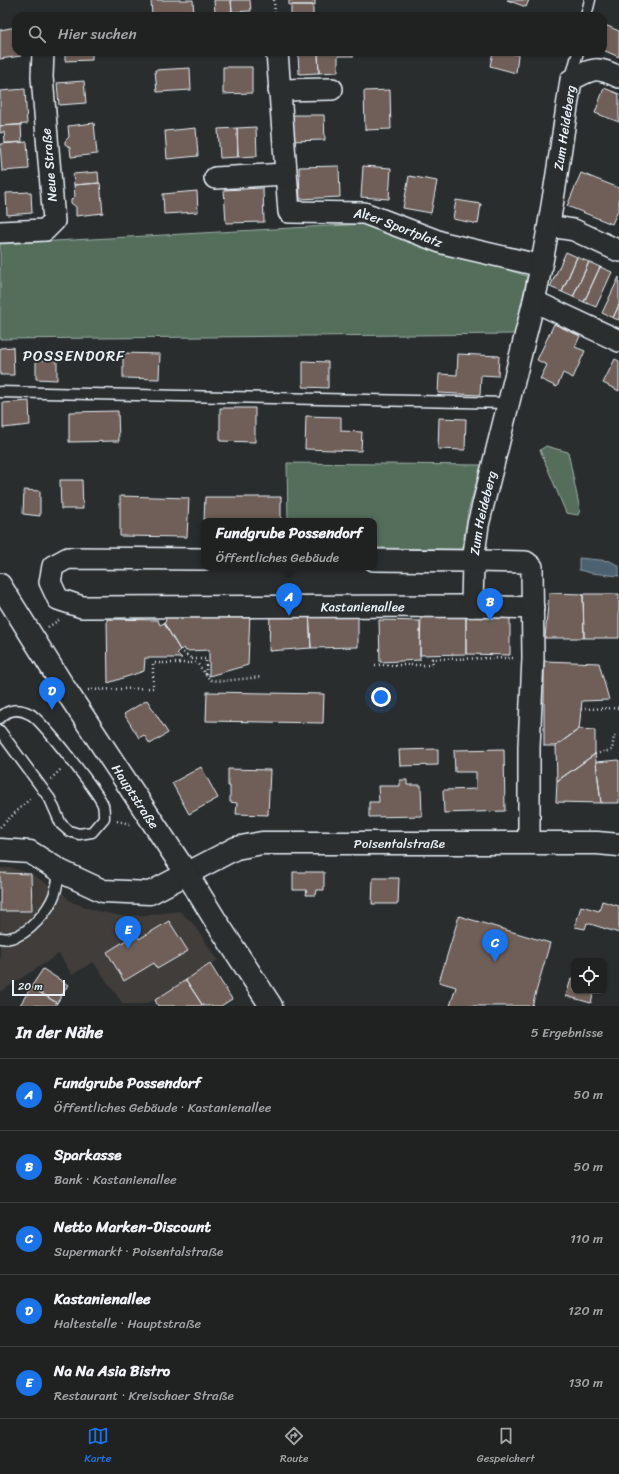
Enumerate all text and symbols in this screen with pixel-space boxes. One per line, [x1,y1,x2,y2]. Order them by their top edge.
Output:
search box [12,12,607,56]
text: Hier suchen [58,21,137,47]
icon: search [26,23,48,45]
street label: Zum Heideberg [546,83,582,172]
street label: Neue Straße [34,127,64,203]
street label: Alter Sportplatz [352,201,447,254]
district label: POSSENDORF [23,343,125,369]
street label: Zum Heideberg [462,468,503,557]
popup [201,518,377,570]
text: Fundgrube Possendorf [216,520,362,546]
text: Öffentliches Gebäude [216,546,339,569]
pin: A [276,583,302,616]
pin: B [477,588,503,621]
street label: Kastanienallee [321,595,405,618]
pin: D [39,677,65,710]
your location [371,687,391,707]
street label: Hauptstraße [106,759,166,834]
street label: Poisentalstraße [354,832,445,855]
pin: E [115,916,141,949]
pin: C [482,929,508,962]
map controls [571,958,607,994]
button: locate [571,958,607,994]
text: 20 m [18,977,43,996]
scale bar [12,978,65,997]
text: In der Nähe [16,1017,103,1047]
text: 5 Ergebnisse [531,1021,603,1044]
text: Fundgrube Possendorf [54,1070,201,1096]
text: A [25,1083,33,1106]
text: 50 m [573,1083,603,1106]
text: Öffentliches Gebäude · Kastanienallee [54,1096,272,1119]
text: Sparkasse [54,1142,122,1168]
text: B [25,1155,33,1178]
text: 50 m [573,1155,603,1178]
text: Bank · Kastanienallee [54,1168,177,1191]
text: Netto Marken-Discount [54,1214,211,1240]
text: C [25,1227,33,1250]
text: 110 m [570,1227,603,1250]
text: Supermarkt · Poisentalstraße [54,1240,223,1263]
text: Kastanienallee [54,1286,151,1312]
text: D [25,1299,33,1322]
text: 120 m [568,1299,603,1322]
text: Haltestelle · Hauptstraße [54,1312,201,1335]
text: Na Na Asia Bistro [54,1358,170,1384]
text: E [25,1371,33,1394]
text: 130 m [569,1371,603,1394]
text: Restaurant · Kreischaer Straße [54,1384,234,1407]
tab: Karte [84,1425,111,1468]
tab: Route [280,1425,308,1468]
tab: Gespeichert [477,1425,535,1468]

